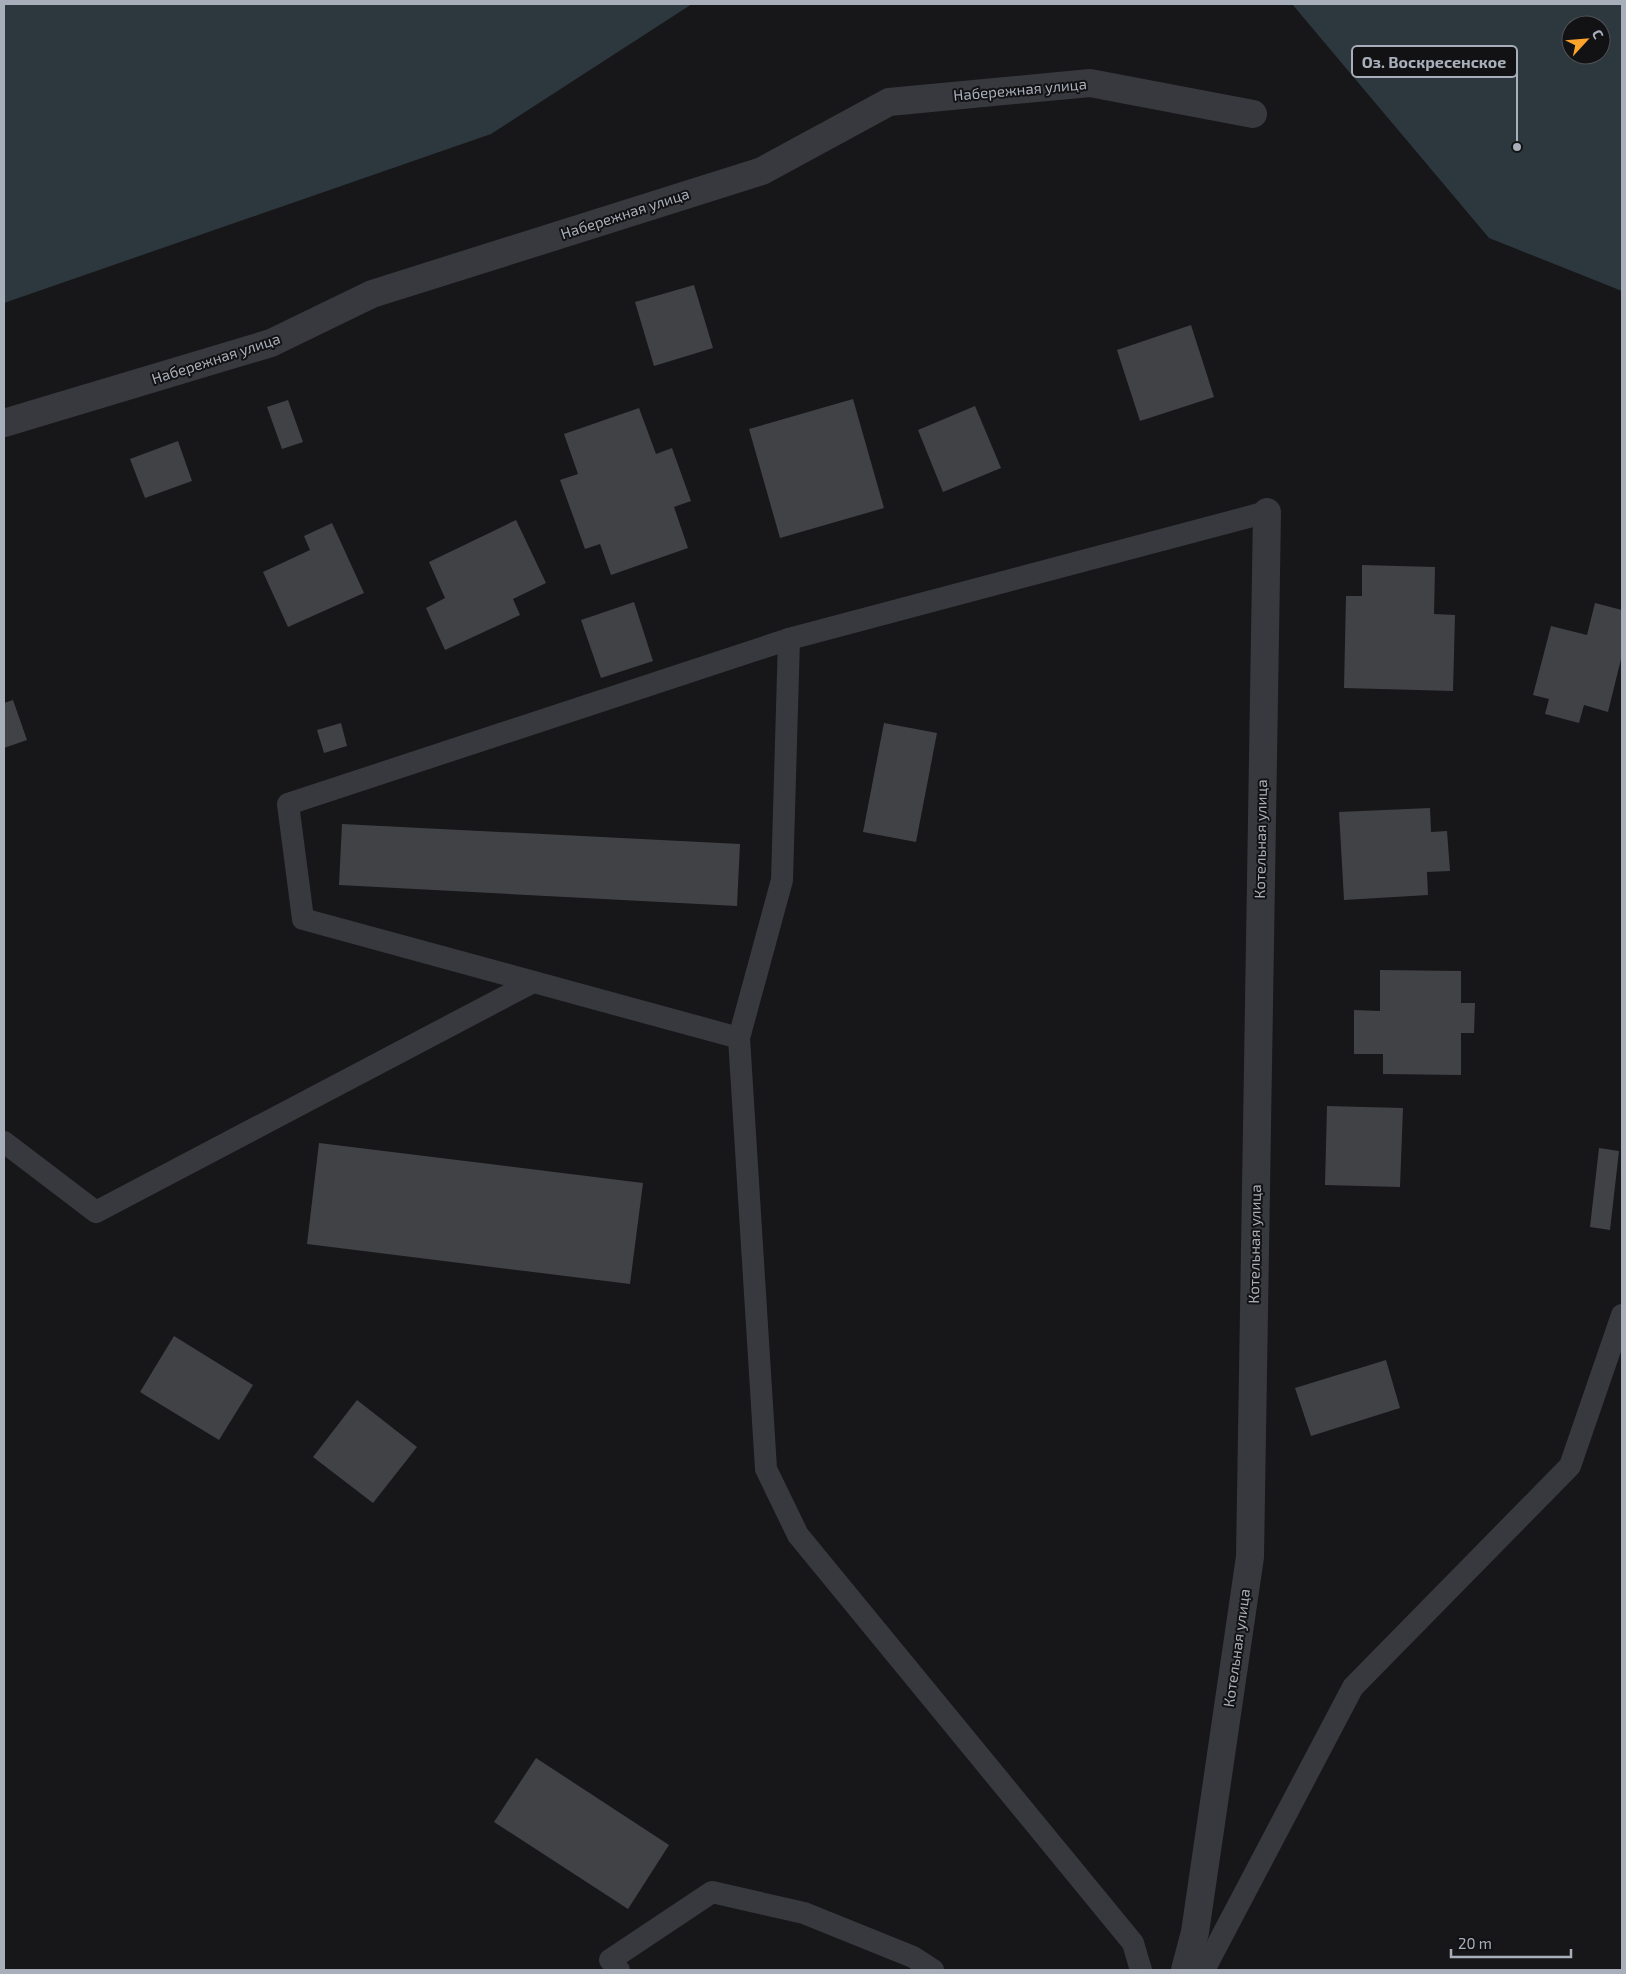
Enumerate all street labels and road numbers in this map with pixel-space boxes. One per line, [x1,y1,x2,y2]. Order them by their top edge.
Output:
street label: Набережная улица [952,74,1088,105]
street label: Набережная улица [558,184,691,243]
street label: Набережная улица [149,329,282,388]
street label: Котельная улица [1250,779,1271,899]
street label: Котельная улица [1244,1184,1265,1304]
street label: Котельная улица [1219,1588,1254,1708]

